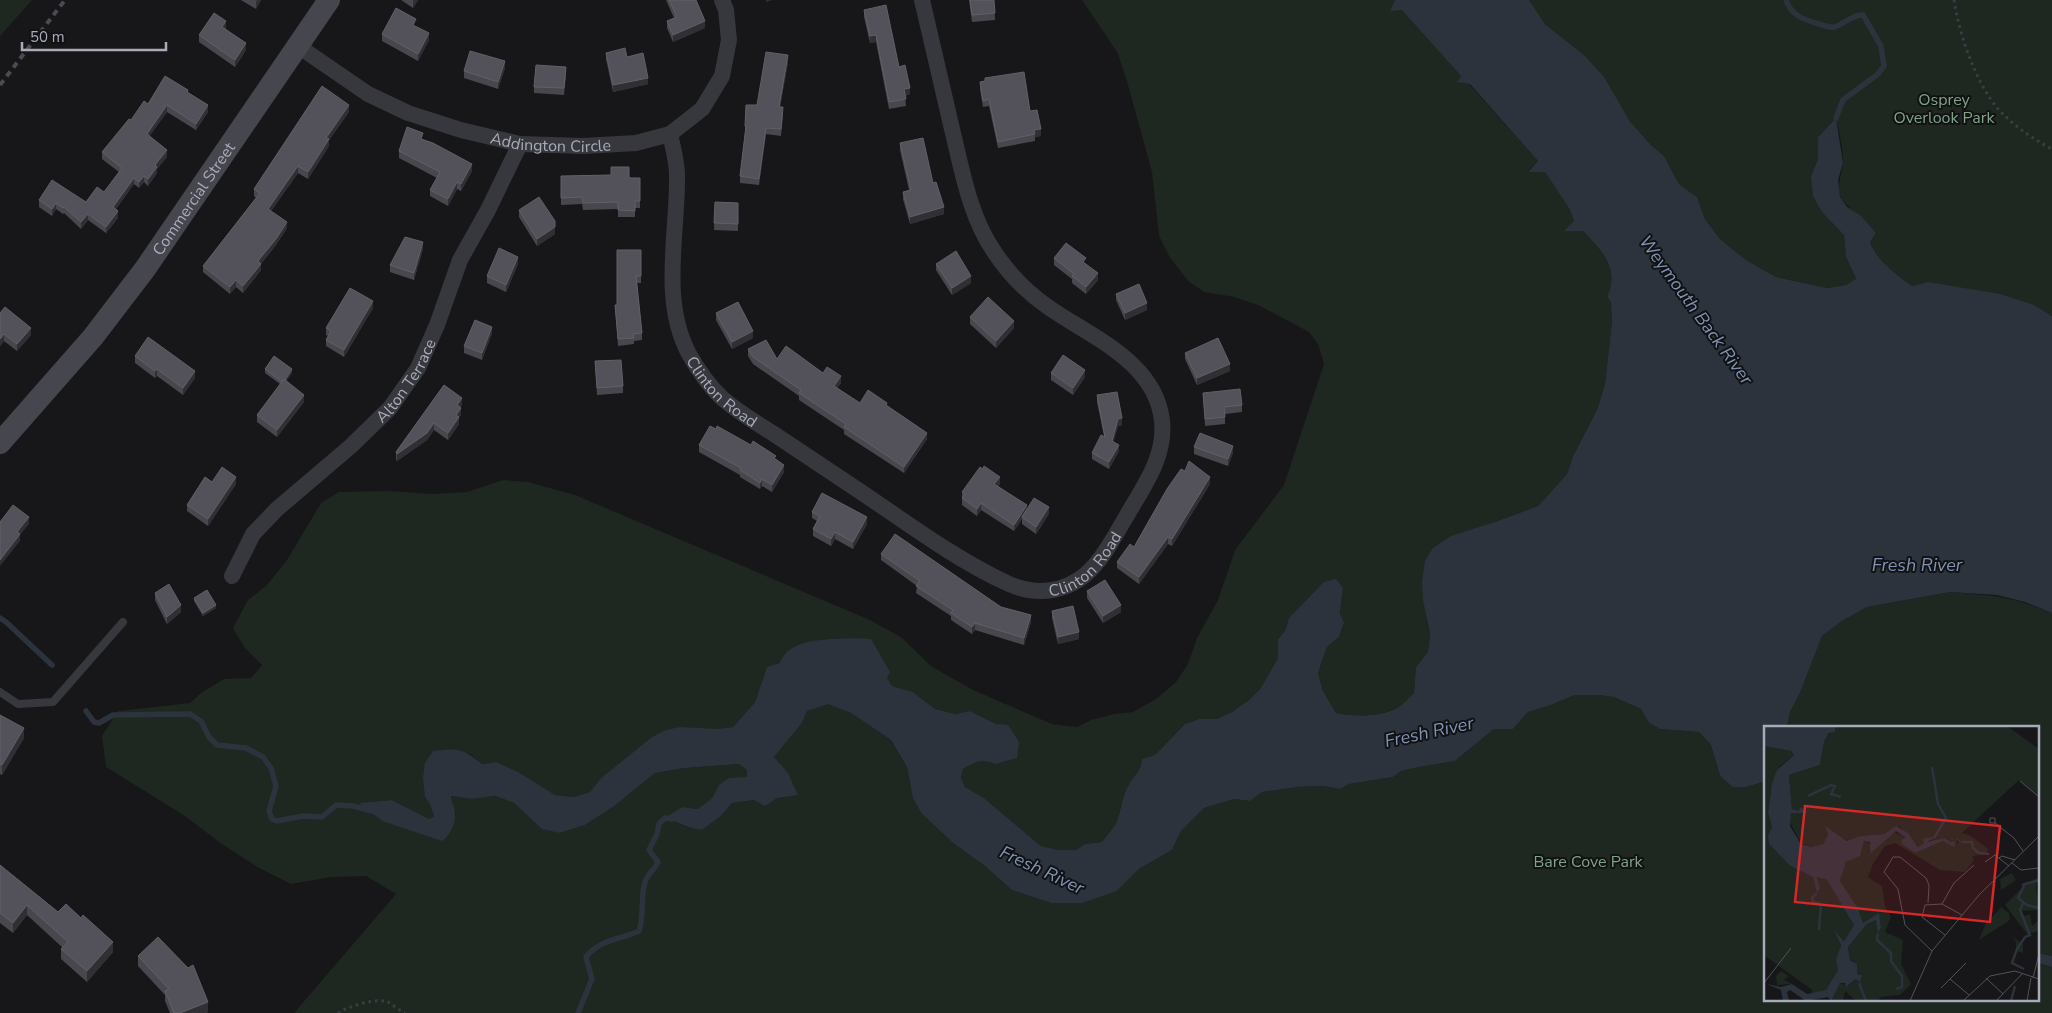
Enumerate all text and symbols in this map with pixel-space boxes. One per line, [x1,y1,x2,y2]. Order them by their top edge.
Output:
scale bar [22,20,166,52]
text: 50 m [30,27,65,47]
park label: Osprey Overlook Park [1893,89,1996,129]
street label: Addington Circle [488,127,612,158]
street label: Commercial Street [147,138,241,260]
water label: Weymouth Back River [1634,230,1759,390]
street label: Alton Terrace [371,335,442,428]
street label: Clinton Road [681,352,761,433]
street label: Clinton Road [1047,528,1127,602]
water label: Fresh River [1872,553,1963,577]
water label: Fresh River [1382,711,1476,753]
inset map [1764,726,2040,1000]
water label: Fresh River [996,840,1089,900]
park label: Bare Cove Park [1533,851,1644,873]

